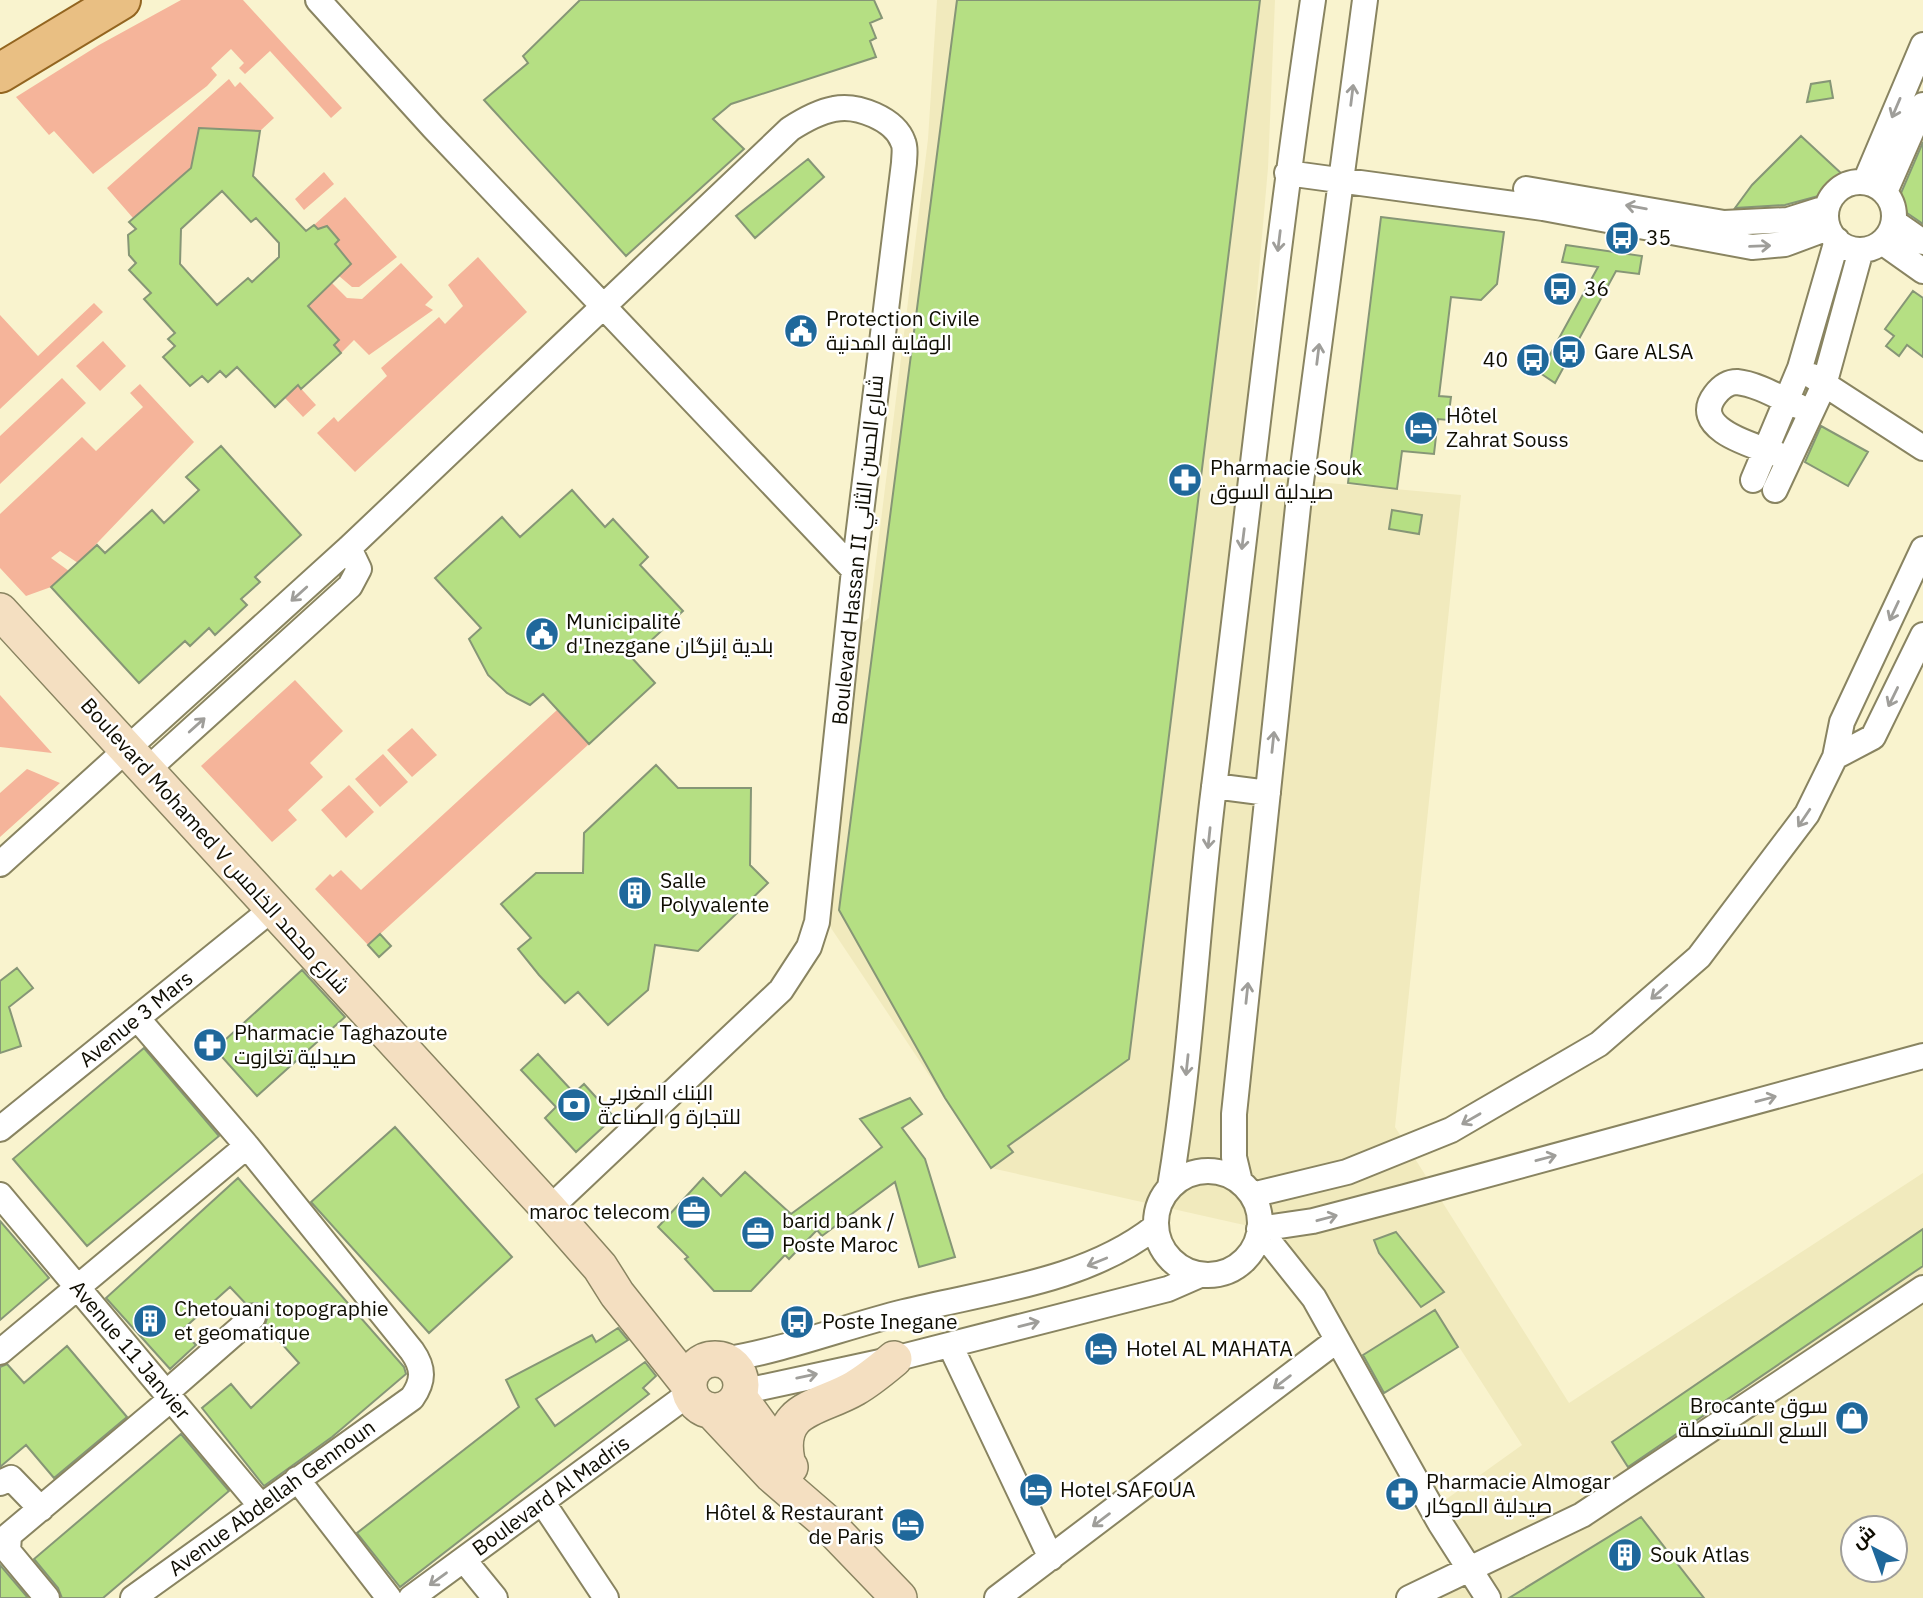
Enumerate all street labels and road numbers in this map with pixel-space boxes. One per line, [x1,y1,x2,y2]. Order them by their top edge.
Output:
street label: Boulevard Hassan II شارع الحسن الثاني [825,373,892,727]
street label: Boulevard Mohamed V شارع محمد الخامس [74,691,356,1000]
street label: Avenue 3 Mars [73,964,198,1073]
street label: Avenue 11 Janvier [64,1274,198,1425]
street label: Avenue Abdellah Gennoun [162,1413,381,1582]
street label: Boulevard Al Madris [466,1429,635,1562]

